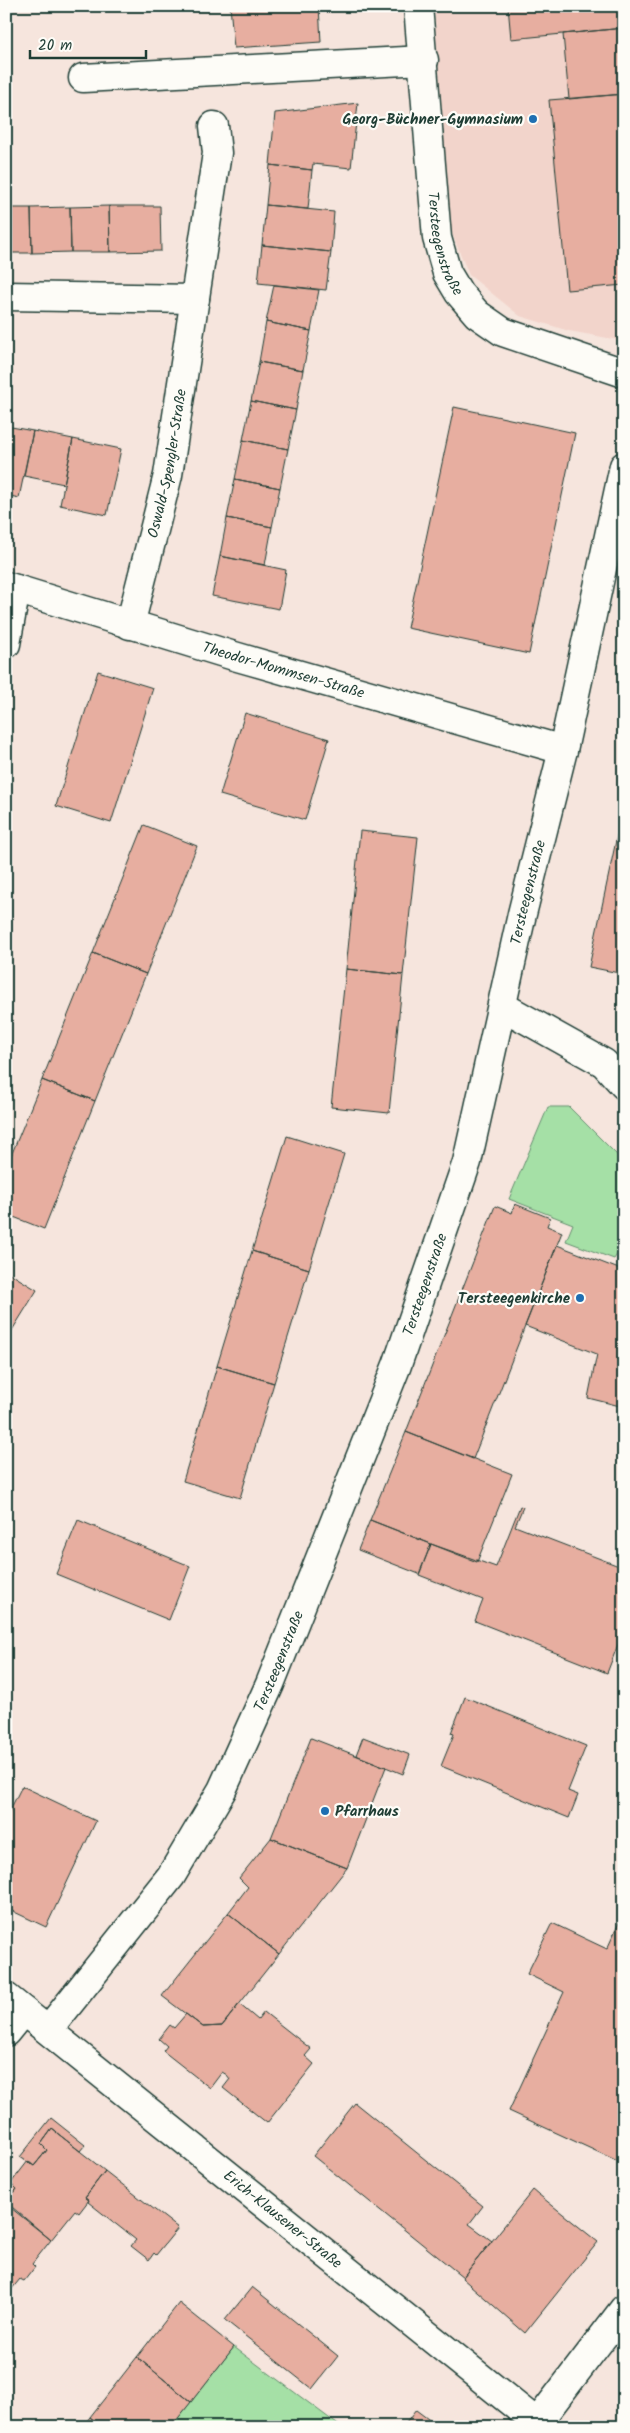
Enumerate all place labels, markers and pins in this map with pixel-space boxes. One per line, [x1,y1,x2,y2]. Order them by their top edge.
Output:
place label: Georg-Büchner-Gymnasium [342,108,523,132]
marker: Georg-Büchner-Gymnasium [527,113,539,125]
place label: Tersteegenkirche [458,1287,571,1311]
marker: Tersteegenkirche [574,1292,586,1304]
place label: Pfarrhaus [335,1800,399,1824]
marker: Pfarrhaus [319,1805,331,1817]

